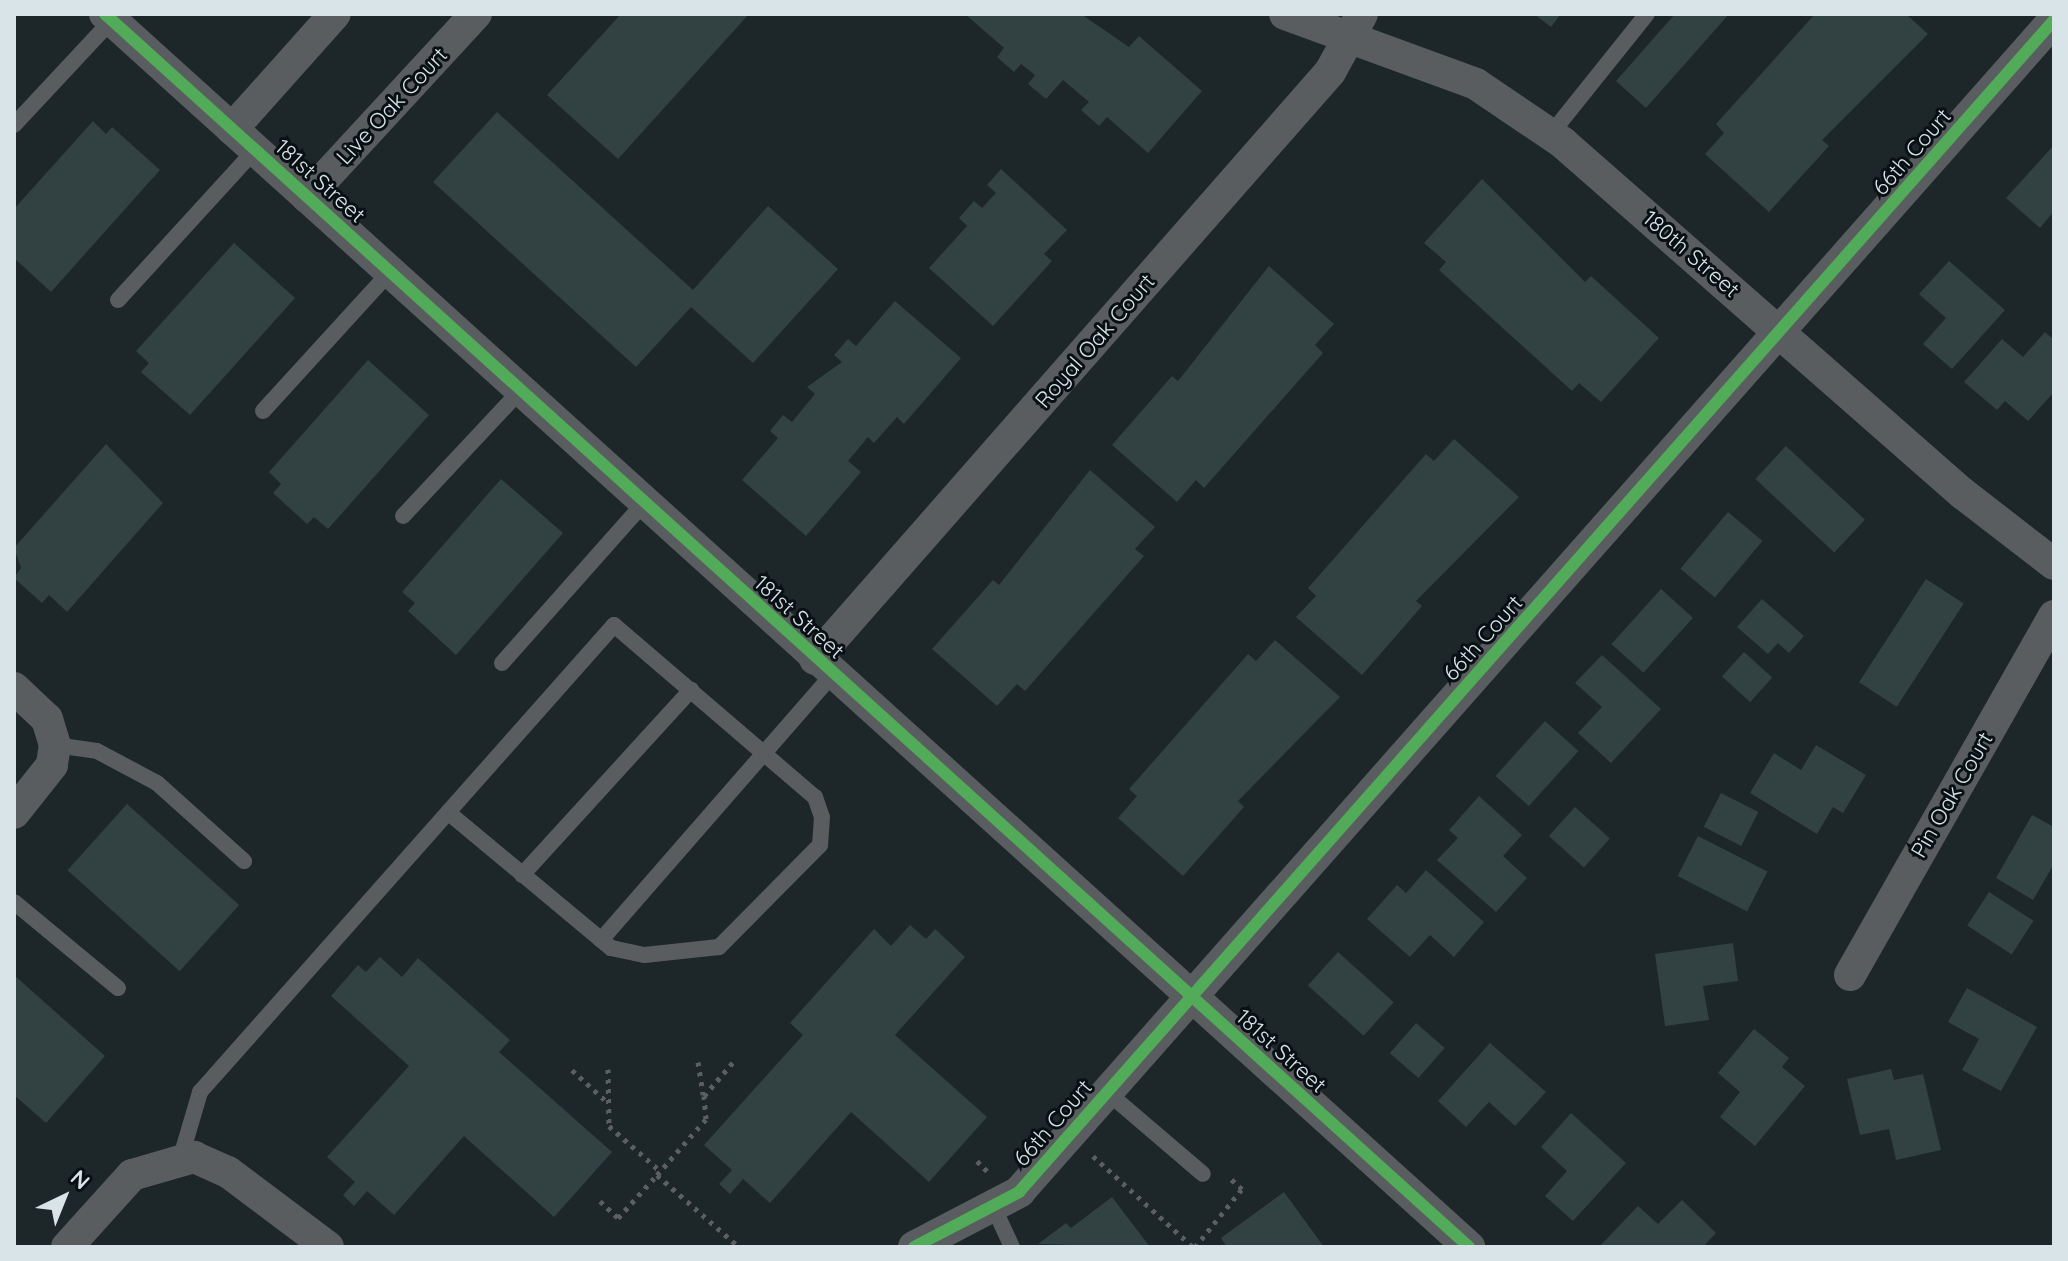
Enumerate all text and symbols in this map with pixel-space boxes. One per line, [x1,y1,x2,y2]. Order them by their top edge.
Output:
street label: Live Oak Court [331,42,453,170]
street label: 66th Court [1867,103,1957,201]
street label: 181st Street [270,134,370,228]
street label: 180th Street [1637,205,1745,303]
street label: Royal Oak Court [1030,269,1160,413]
street label: 181st Street [749,570,849,664]
street label: 66th Court [1438,590,1528,686]
street label: Pin Oak Court [1905,728,1999,862]
street label: 181st Street [1231,1004,1331,1098]
street label: 66th Court [1008,1074,1098,1172]
north arrow [24,1157,104,1237]
text: N [65,1164,96,1195]

